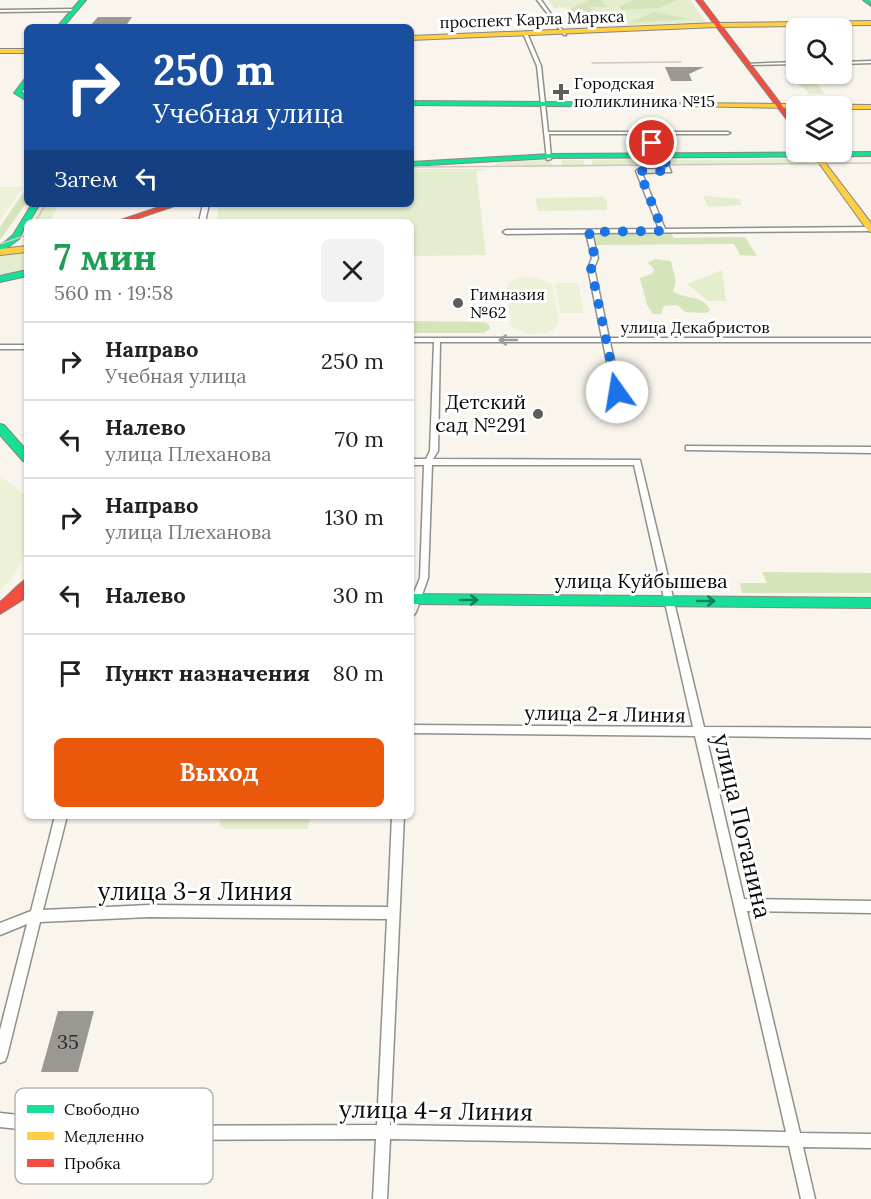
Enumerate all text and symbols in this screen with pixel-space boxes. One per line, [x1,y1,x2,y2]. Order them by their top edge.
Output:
street label: проспект Карла Маркса [439,6,625,32]
map controls [786,18,852,162]
button: search [786,18,852,84]
text: 250 m [153,43,274,97]
icon: right [54,48,132,126]
place label: Городская поликлиника №15 [574,73,715,111]
marker: Городская поликлиника №15 [552,83,570,101]
text: Учебная улица [153,96,344,130]
button: layers [786,96,852,162]
pin [626,117,677,168]
icon: arrive [635,126,668,159]
icon: left [130,162,163,195]
text: Затем [54,165,118,193]
text: 7 мин [54,234,157,280]
button: close [321,239,384,302]
text: 560 m · 19:58 [54,280,174,305]
place label: Гимназия №62 [470,284,545,322]
marker: Гимназия №62 [451,296,465,310]
street label: улица Декабристов [620,317,770,337]
one-way arrow [499,334,519,346]
text: Направо [105,335,199,363]
icon: right [54,345,87,378]
text: 250 m [321,347,384,375]
position arrow [585,360,649,424]
text: Учебная улица [105,363,247,388]
place label: Детский сад №291 [435,389,526,437]
marker: Детский сад №291 [531,407,545,421]
text: Налево [105,413,186,441]
icon: left [54,423,87,456]
text: 70 m [335,425,384,453]
text: улица Плеханова [105,441,271,466]
text: Направо [105,491,199,519]
icon: right [54,501,87,534]
text: 130 m [325,503,384,531]
text: улица Плеханова [105,519,271,544]
street label: улица Куйбышева [555,568,727,593]
icon: left [54,579,87,612]
text: Налево [105,581,186,609]
text: 30 m [333,581,384,609]
one-way arrow [459,594,479,606]
one-way arrow [696,595,716,607]
icon: arrive [54,657,87,690]
text: Пункт назначения [105,659,310,687]
text: 80 m [333,659,384,687]
street label: улица 2-я Линия [524,700,686,727]
street label: улица Потанина [706,730,779,921]
button: Выход [54,738,384,807]
street label: улица 3-я Линия [98,876,292,907]
house number: 35 [57,1029,79,1054]
legend [15,1088,213,1184]
street label: улица 4-я Линия [339,1093,533,1128]
text: Свободно [64,1099,140,1119]
text: Медленно [64,1126,144,1146]
text: Пробка [64,1153,121,1173]

